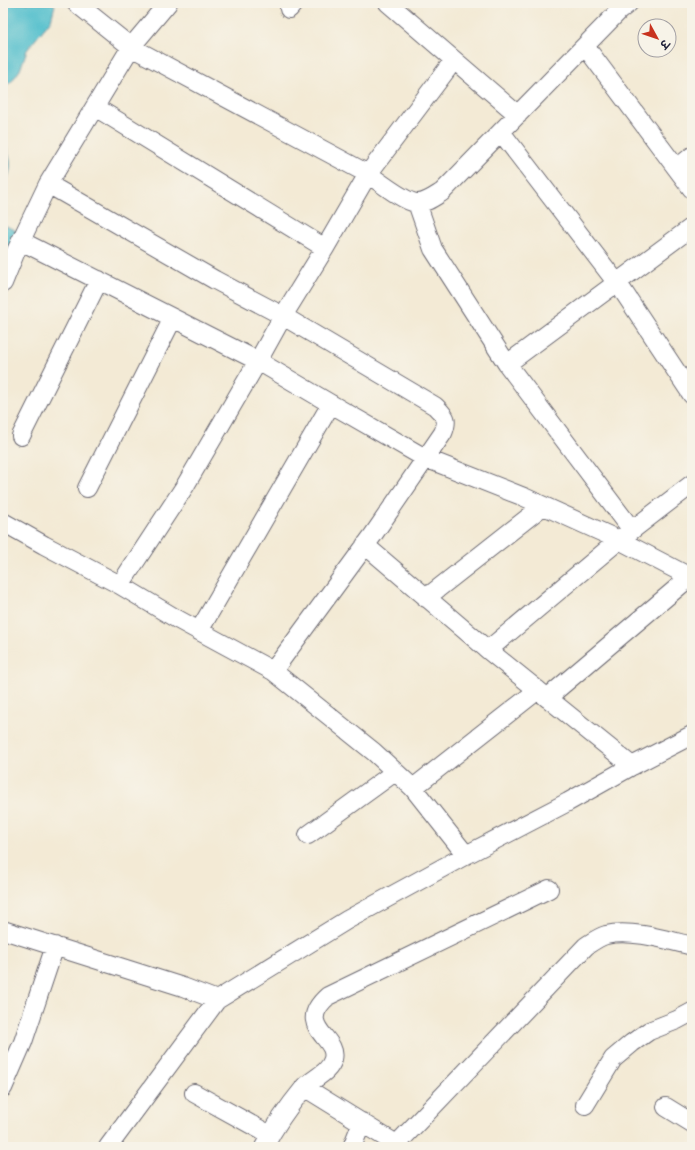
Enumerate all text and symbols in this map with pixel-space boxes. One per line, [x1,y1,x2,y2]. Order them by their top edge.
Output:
north arrow [637,18,677,58]
text: उ [655,36,673,53]

